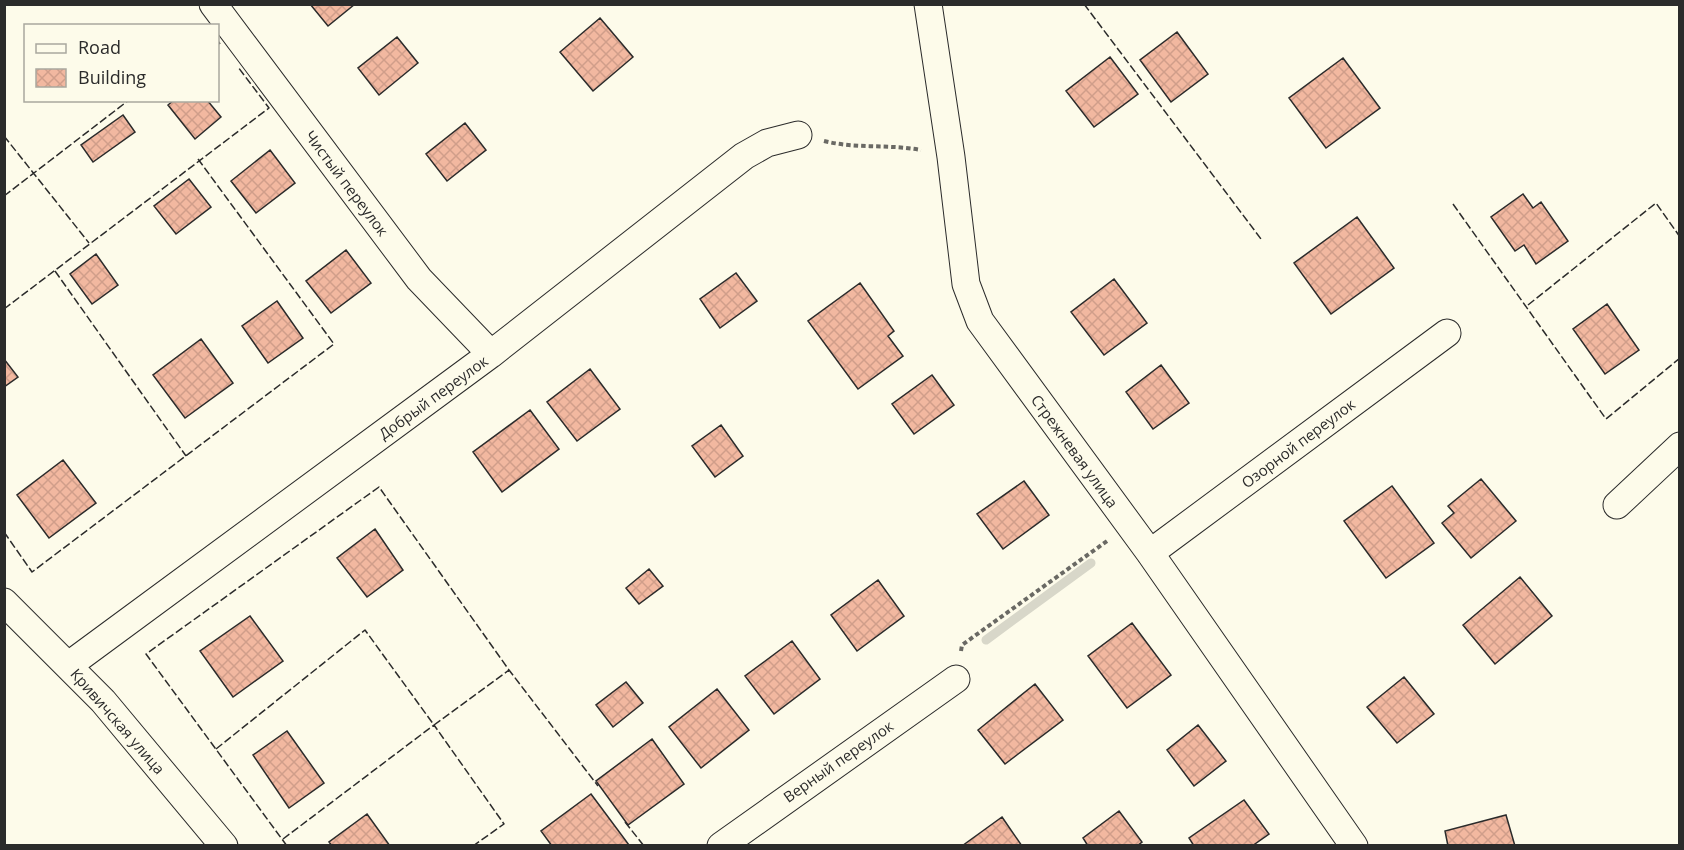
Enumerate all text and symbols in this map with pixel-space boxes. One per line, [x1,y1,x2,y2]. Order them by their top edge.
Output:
legend [24,24,219,102]
text: Road [78,35,121,59]
text: Building [78,65,146,89]
street label: Чистый переулок [301,126,393,240]
street label: Добрый переулок [374,350,492,443]
street label: Стрежневая улица [1027,390,1123,512]
street label: Озорной переулок [1237,394,1359,492]
street label: Кривичская улица [67,664,169,778]
street label: Верный переулок [779,715,897,806]

